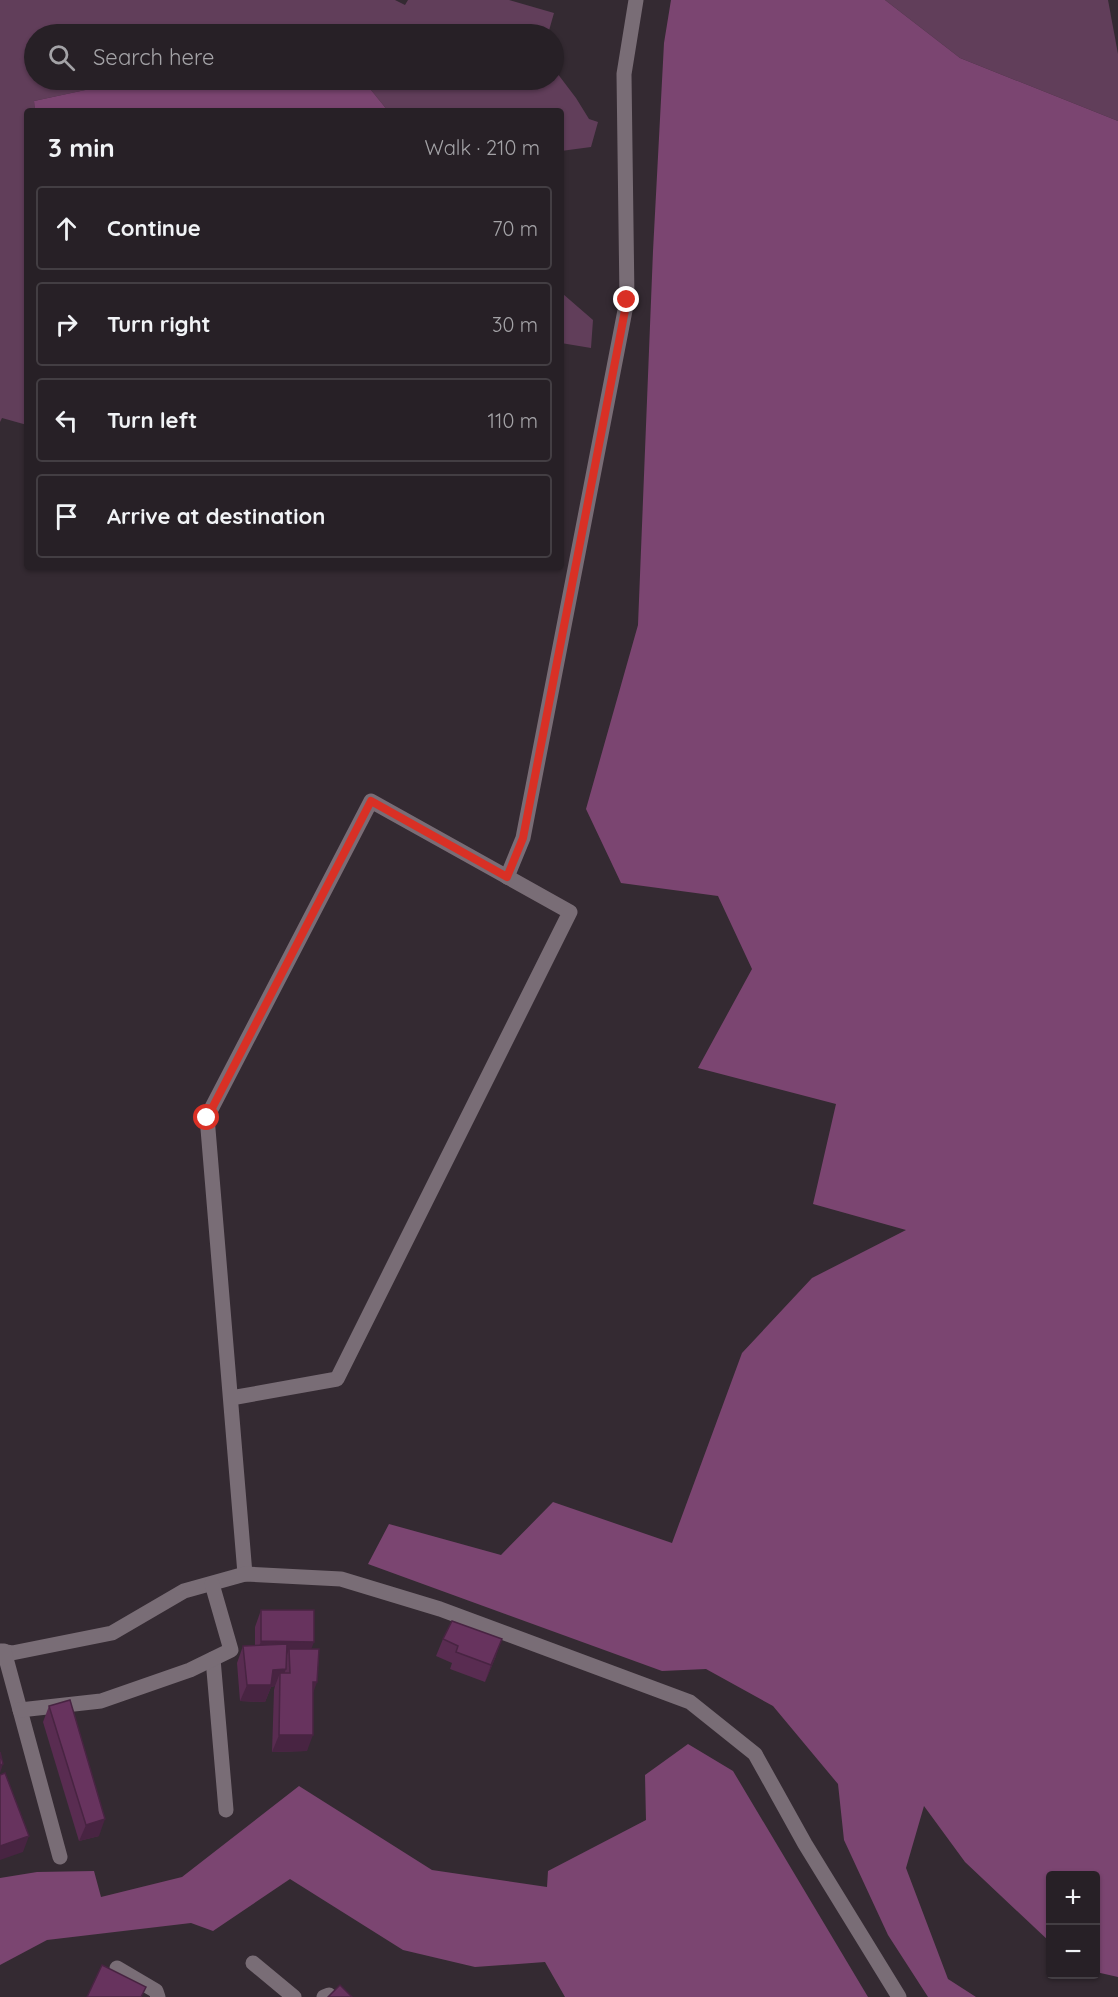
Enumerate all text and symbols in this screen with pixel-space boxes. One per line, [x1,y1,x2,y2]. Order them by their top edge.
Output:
search box [24,24,564,90]
icon: search [45,41,78,74]
text: Search here [93,43,214,71]
text: 3 min [48,131,115,164]
text: Walk · 210 m [425,135,540,160]
icon: ahead [50,212,83,245]
text: Continue [107,214,201,242]
text: 70 m [492,216,538,241]
route end [613,286,639,312]
icon: right [50,308,83,341]
text: Turn right [107,310,211,338]
text: 30 m [492,312,538,337]
icon: left [50,404,83,437]
text: Turn left [107,406,197,434]
text: 110 m [488,408,538,433]
icon: arrive [50,500,83,533]
text: Arrive at destination [107,502,325,530]
route start [193,1104,219,1130]
map controls [1046,1871,1100,1979]
button: + [1046,1871,1100,1925]
button: − [1046,1925,1100,1979]

